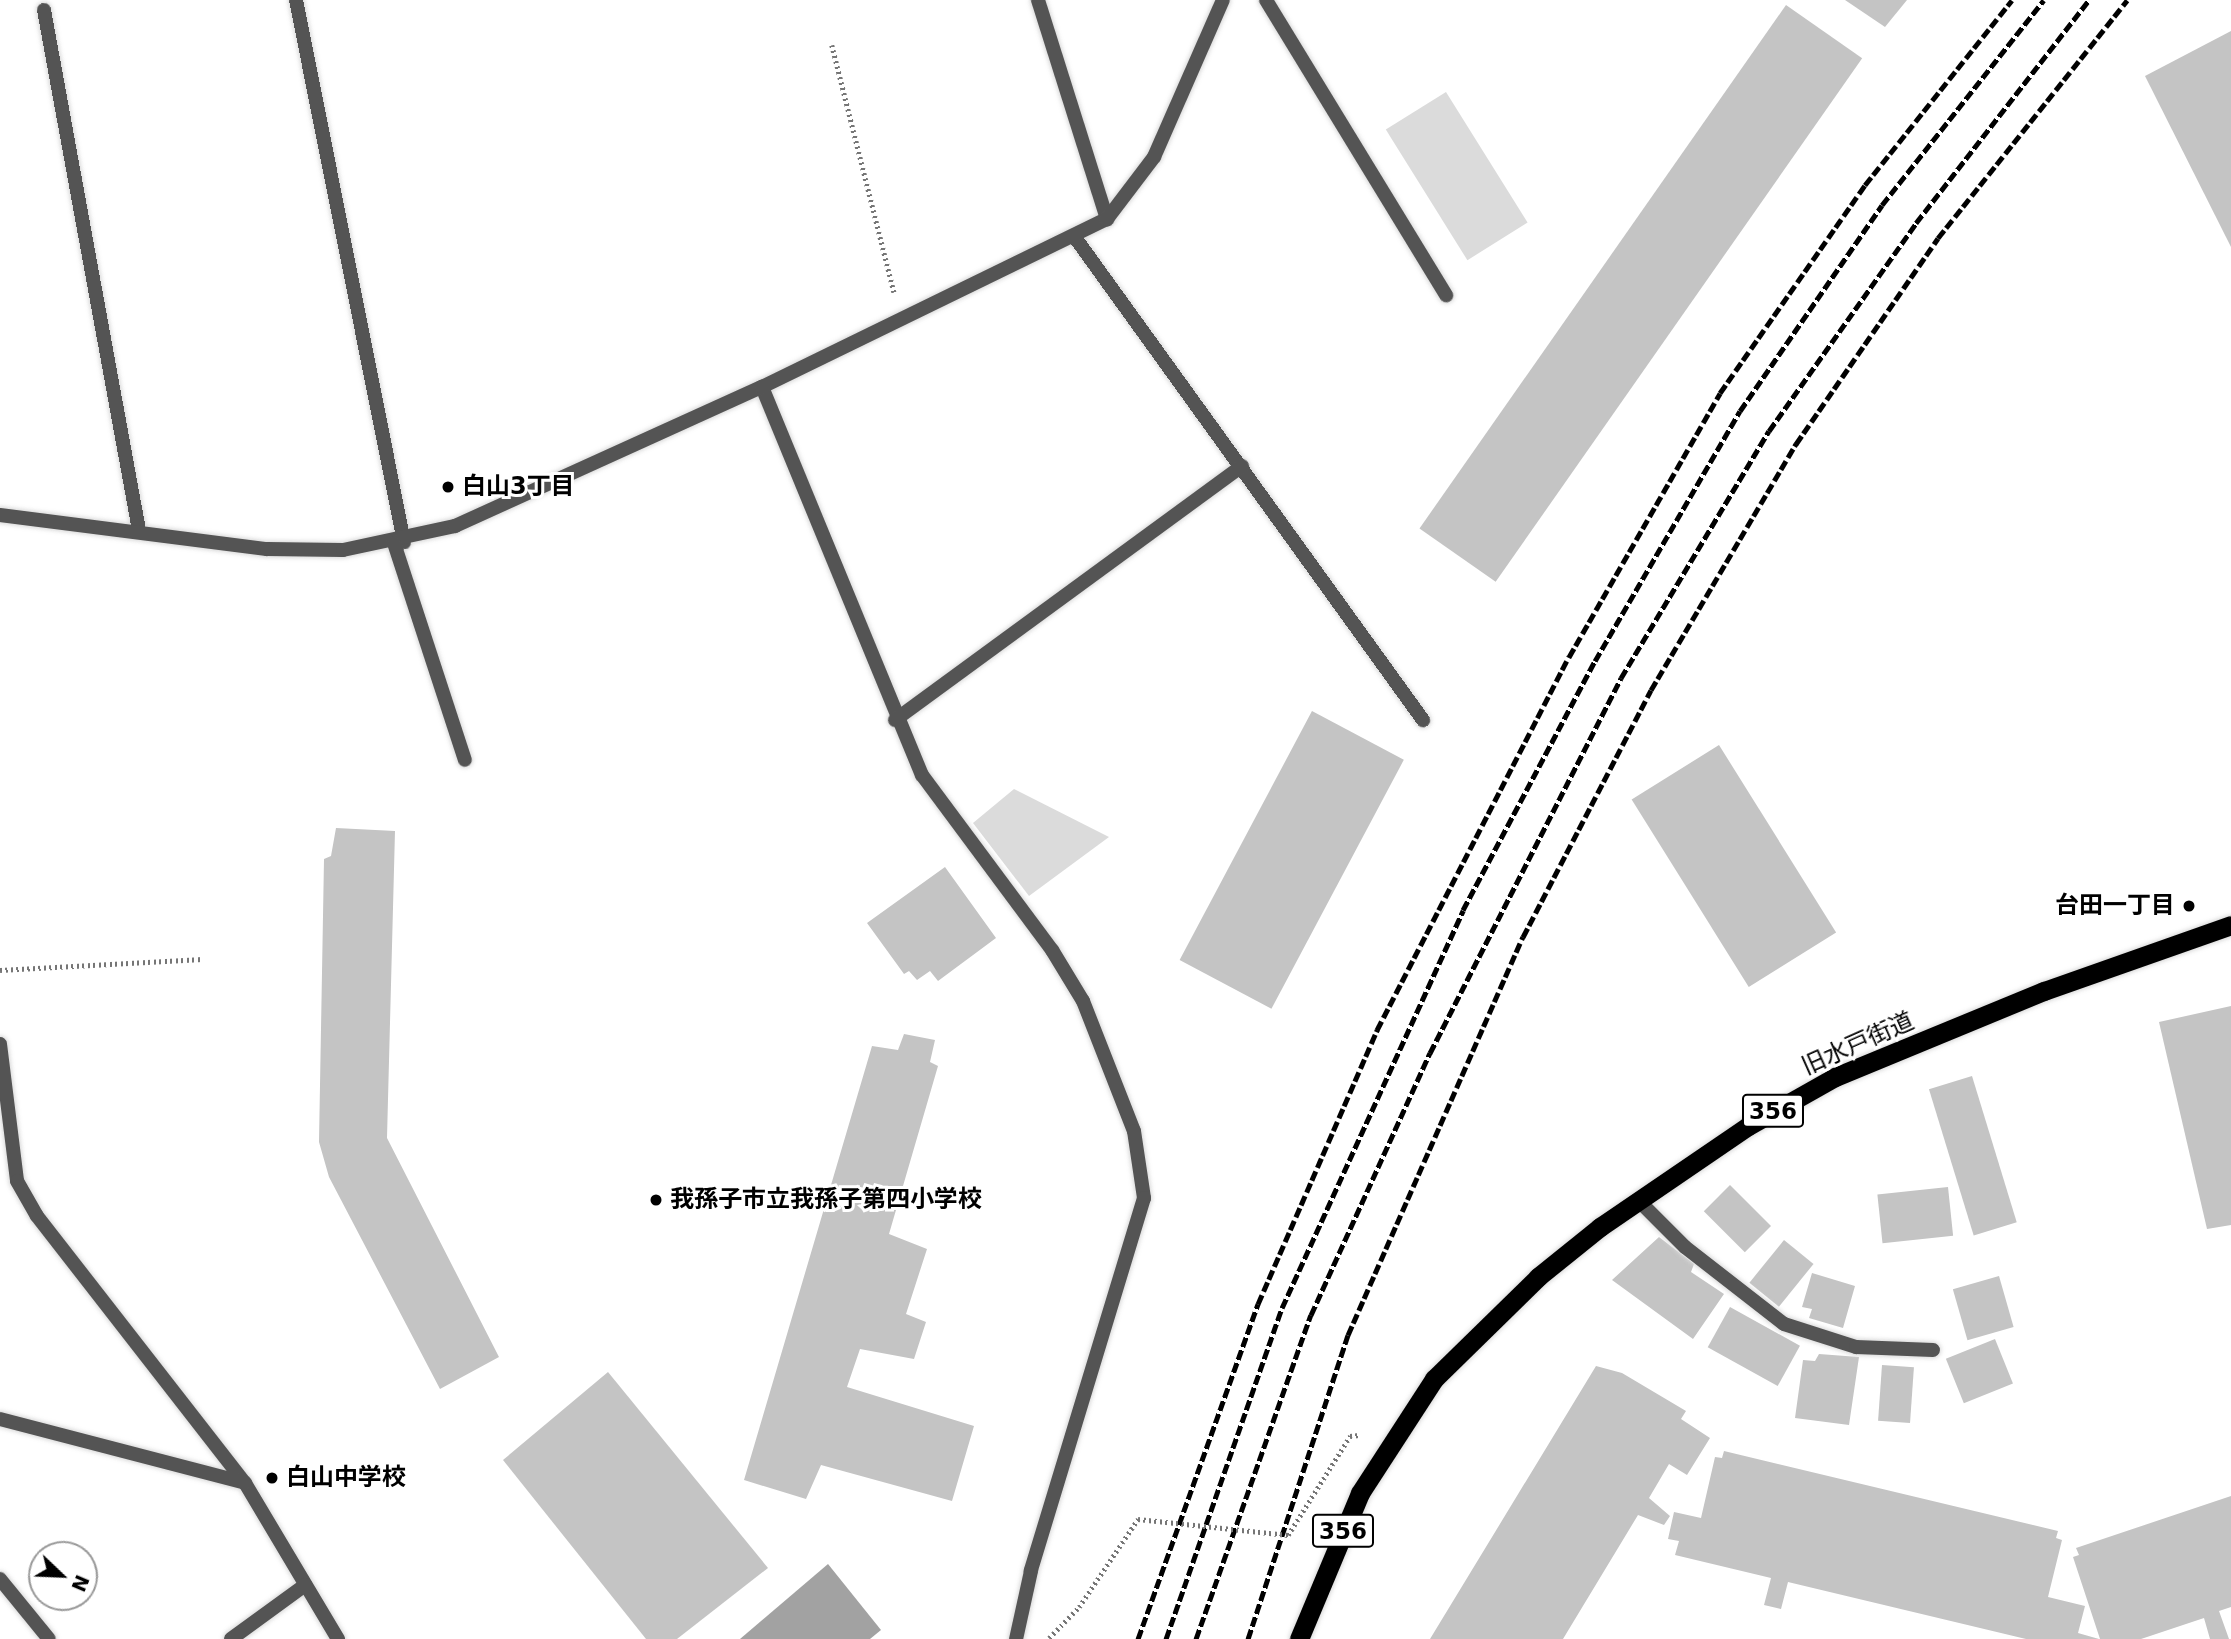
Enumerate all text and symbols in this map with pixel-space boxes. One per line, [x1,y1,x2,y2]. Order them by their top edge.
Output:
place label: 白山3丁目 [462,473,575,501]
marker: 白山3丁目 [440,479,456,495]
place label: 台田一丁目 [2055,892,2175,920]
marker: 台田一丁目 [2181,898,2197,914]
street label: 旧水戸街道 [1797,1006,1919,1082]
road number: 356 [1742,1092,1804,1130]
place label: 我孫子市立我孫子第四小学校 [670,1186,982,1214]
marker: 我孫子市立我孫子第四小学校 [648,1192,664,1208]
place label: 白山中学校 [286,1464,406,1492]
marker: 白山中学校 [264,1470,280,1486]
road number: 356 [1312,1512,1374,1550]
north arrow [28,1541,98,1611]
text: N [67,1572,94,1595]

